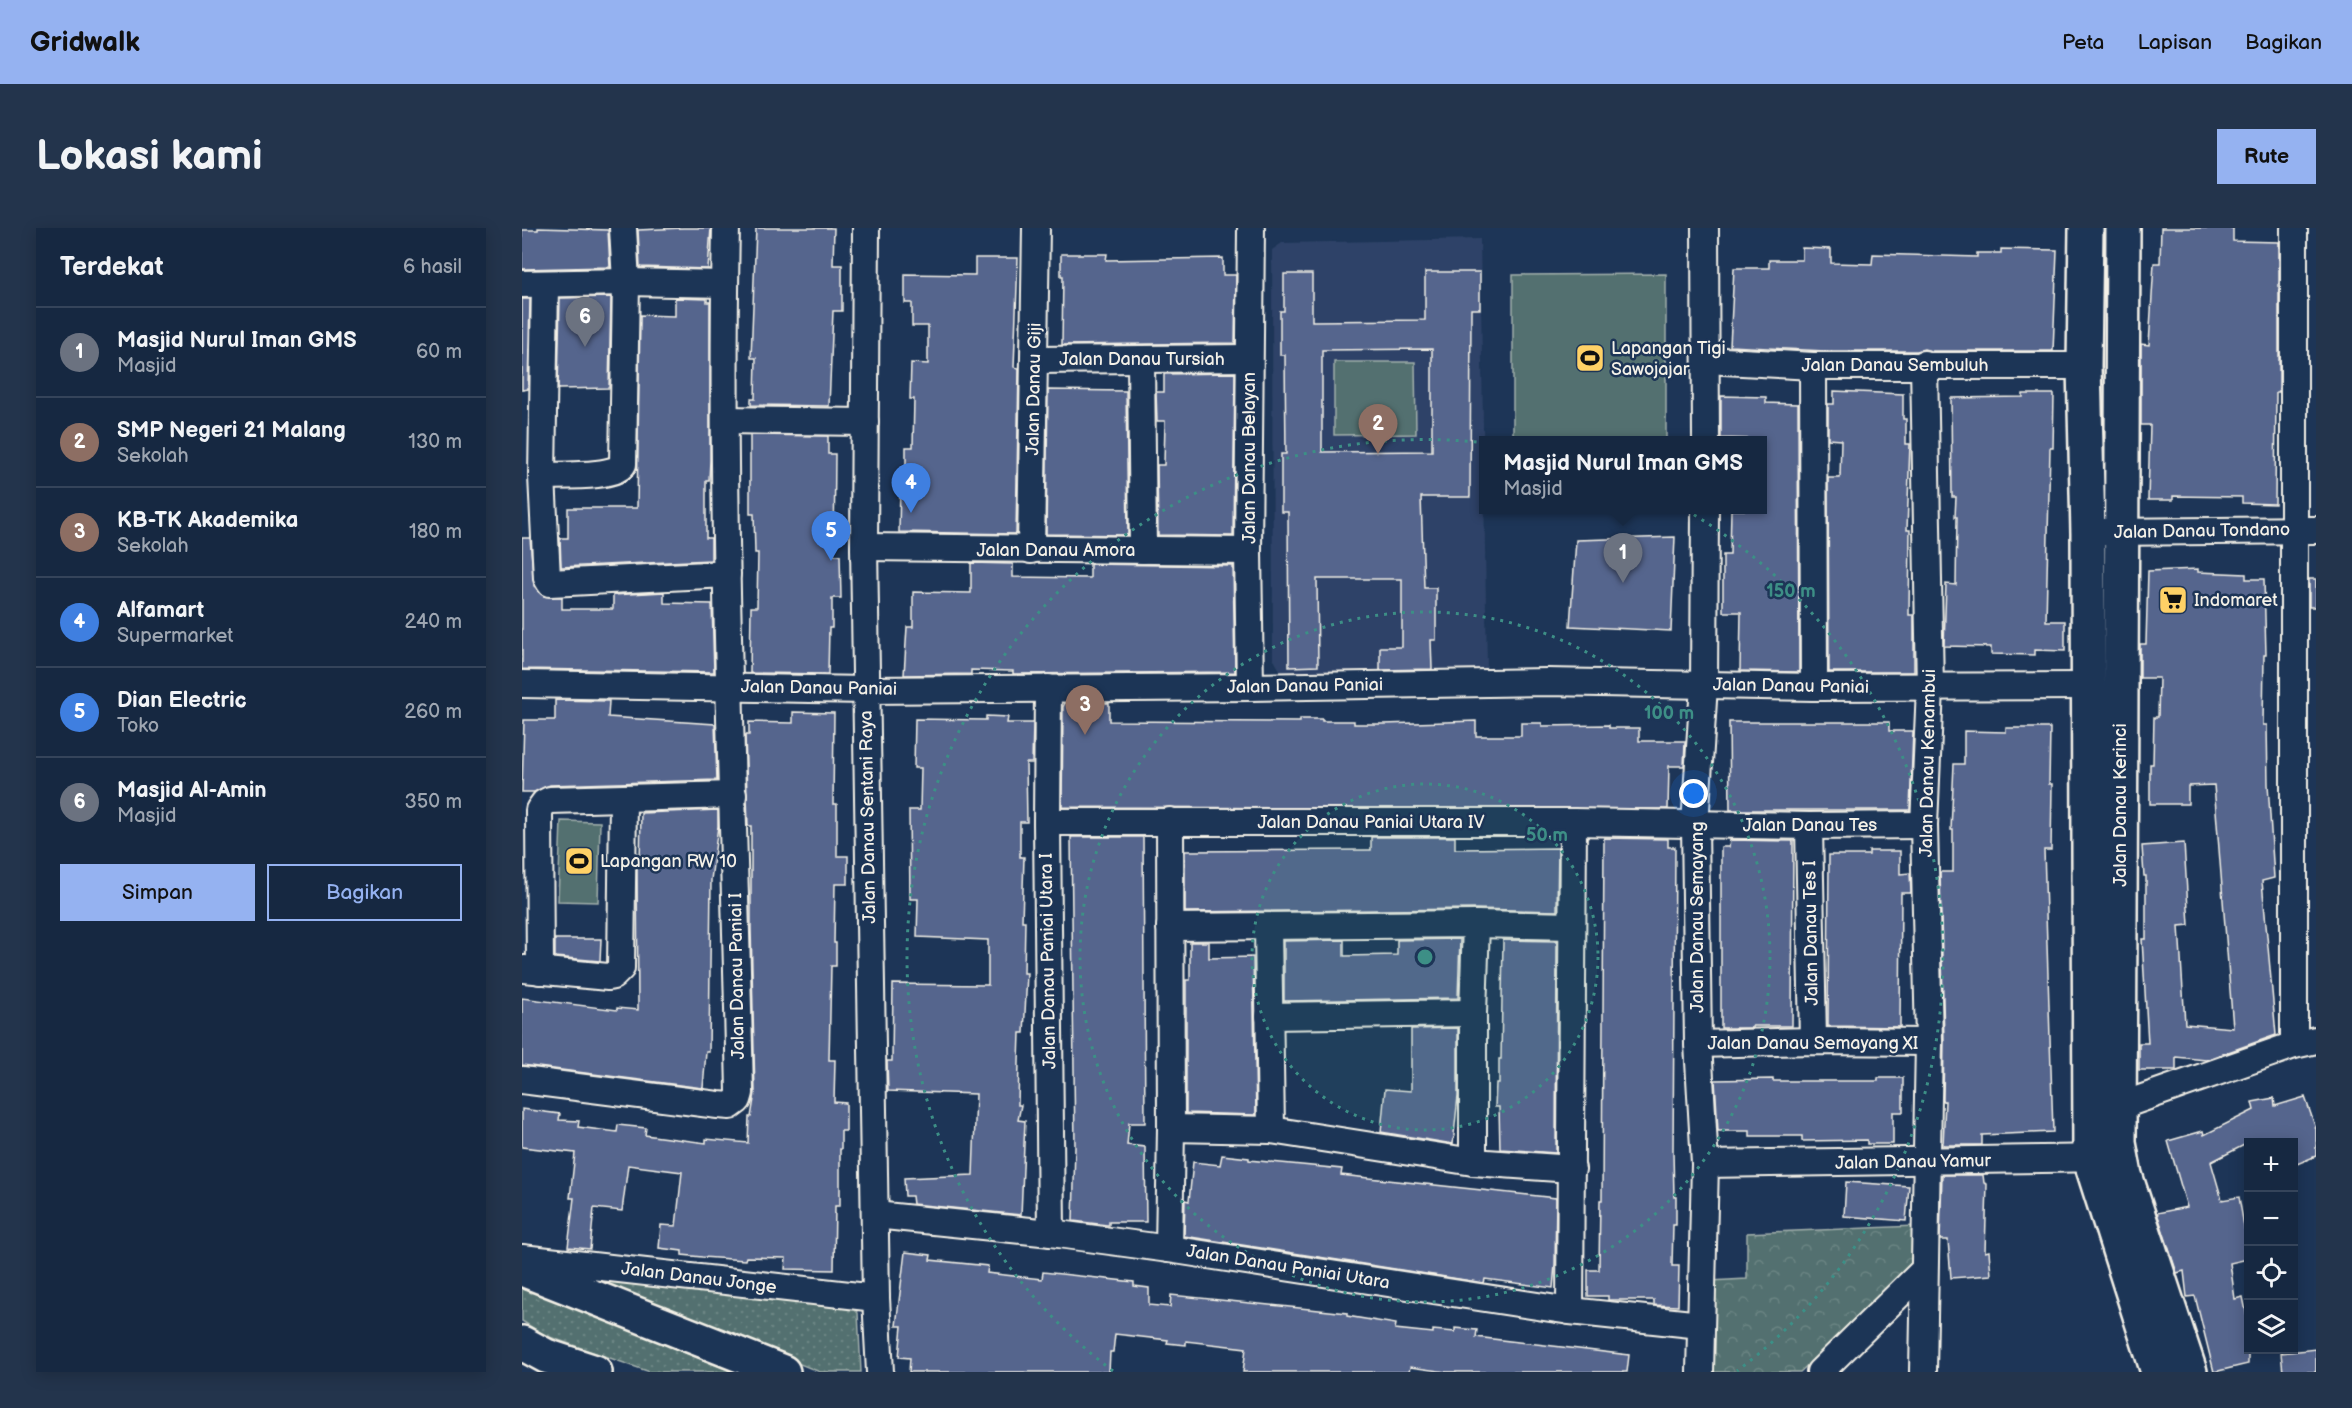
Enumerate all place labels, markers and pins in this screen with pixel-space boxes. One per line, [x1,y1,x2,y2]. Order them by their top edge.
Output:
pin: 6 [566,298,604,347]
place label: Lapangan Tigi Sawojajar [1611,338,1726,380]
sports icon: Lapangan Tigi Sawojajar [1574,342,1606,374]
pin: 2 [1358,404,1398,454]
pin: 4 [892,464,930,513]
pin: 5 [812,512,850,561]
pin: 1 [1604,534,1642,583]
supermarket icon: Indomaret [2157,584,2189,616]
place label: Indomaret [2194,590,2278,611]
pin: 3 [1066,686,1104,735]
sports icon: Lapangan RW 10 [563,845,595,877]
place label: Lapangan RW 10 [600,851,737,872]
centre of rings [1415,947,1435,967]

